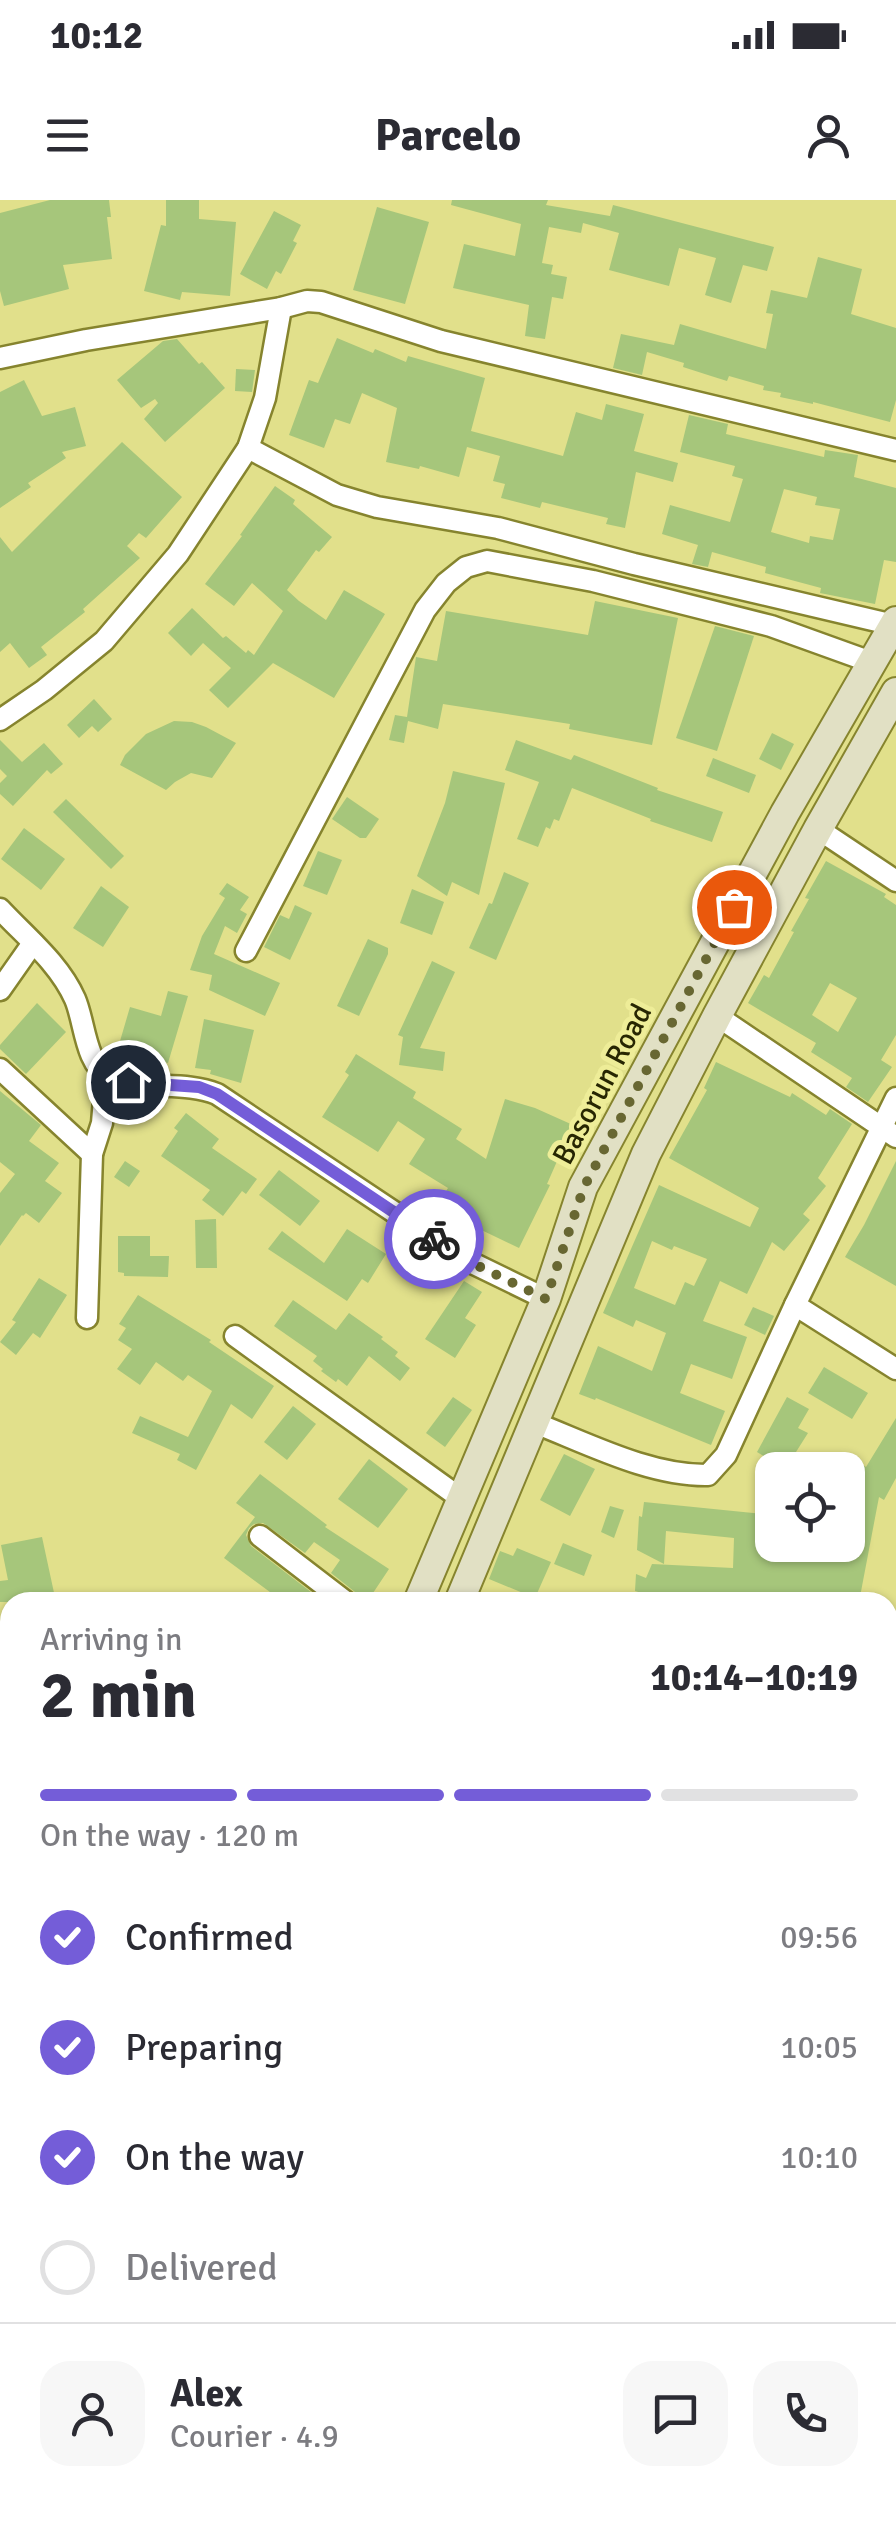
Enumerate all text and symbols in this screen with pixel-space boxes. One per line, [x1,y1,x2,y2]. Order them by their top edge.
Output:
text: 10:12 [50,12,143,59]
icon: menu [40,108,95,163]
text: Parcelo [375,108,521,163]
icon: person [801,108,856,163]
pin [692,865,777,950]
icon: bag [707,880,762,935]
street label: Basorun Road [545,998,660,1171]
pin [86,1040,171,1125]
icon: home [101,1055,156,1110]
courier [384,1189,484,1289]
icon: bike [407,1212,462,1267]
map controls [755,1452,865,1562]
button: locate [755,1452,865,1562]
text: Arriving in [40,1620,182,1659]
text: 10:14–10:19 [650,1654,858,1701]
text: 2 min [40,1656,197,1736]
text: On the way · 120 m [40,1816,299,1855]
icon: check [40,1910,95,1965]
text: Confirmed [125,1914,294,1961]
text: 09:56 [780,1918,858,1957]
icon: check [40,2020,95,2075]
text: Preparing [125,2024,283,2071]
text: 10:05 [780,2028,858,2067]
icon: check [40,2130,95,2185]
text: On the way [125,2134,304,2181]
text: 10:10 [780,2138,858,2177]
text: Delivered [125,2244,278,2291]
button: person [40,2361,145,2466]
button: chat [623,2361,728,2466]
button: phone [753,2361,858,2466]
text: Alex [170,2370,243,2417]
text: Courier · 4.9 [170,2417,339,2456]

